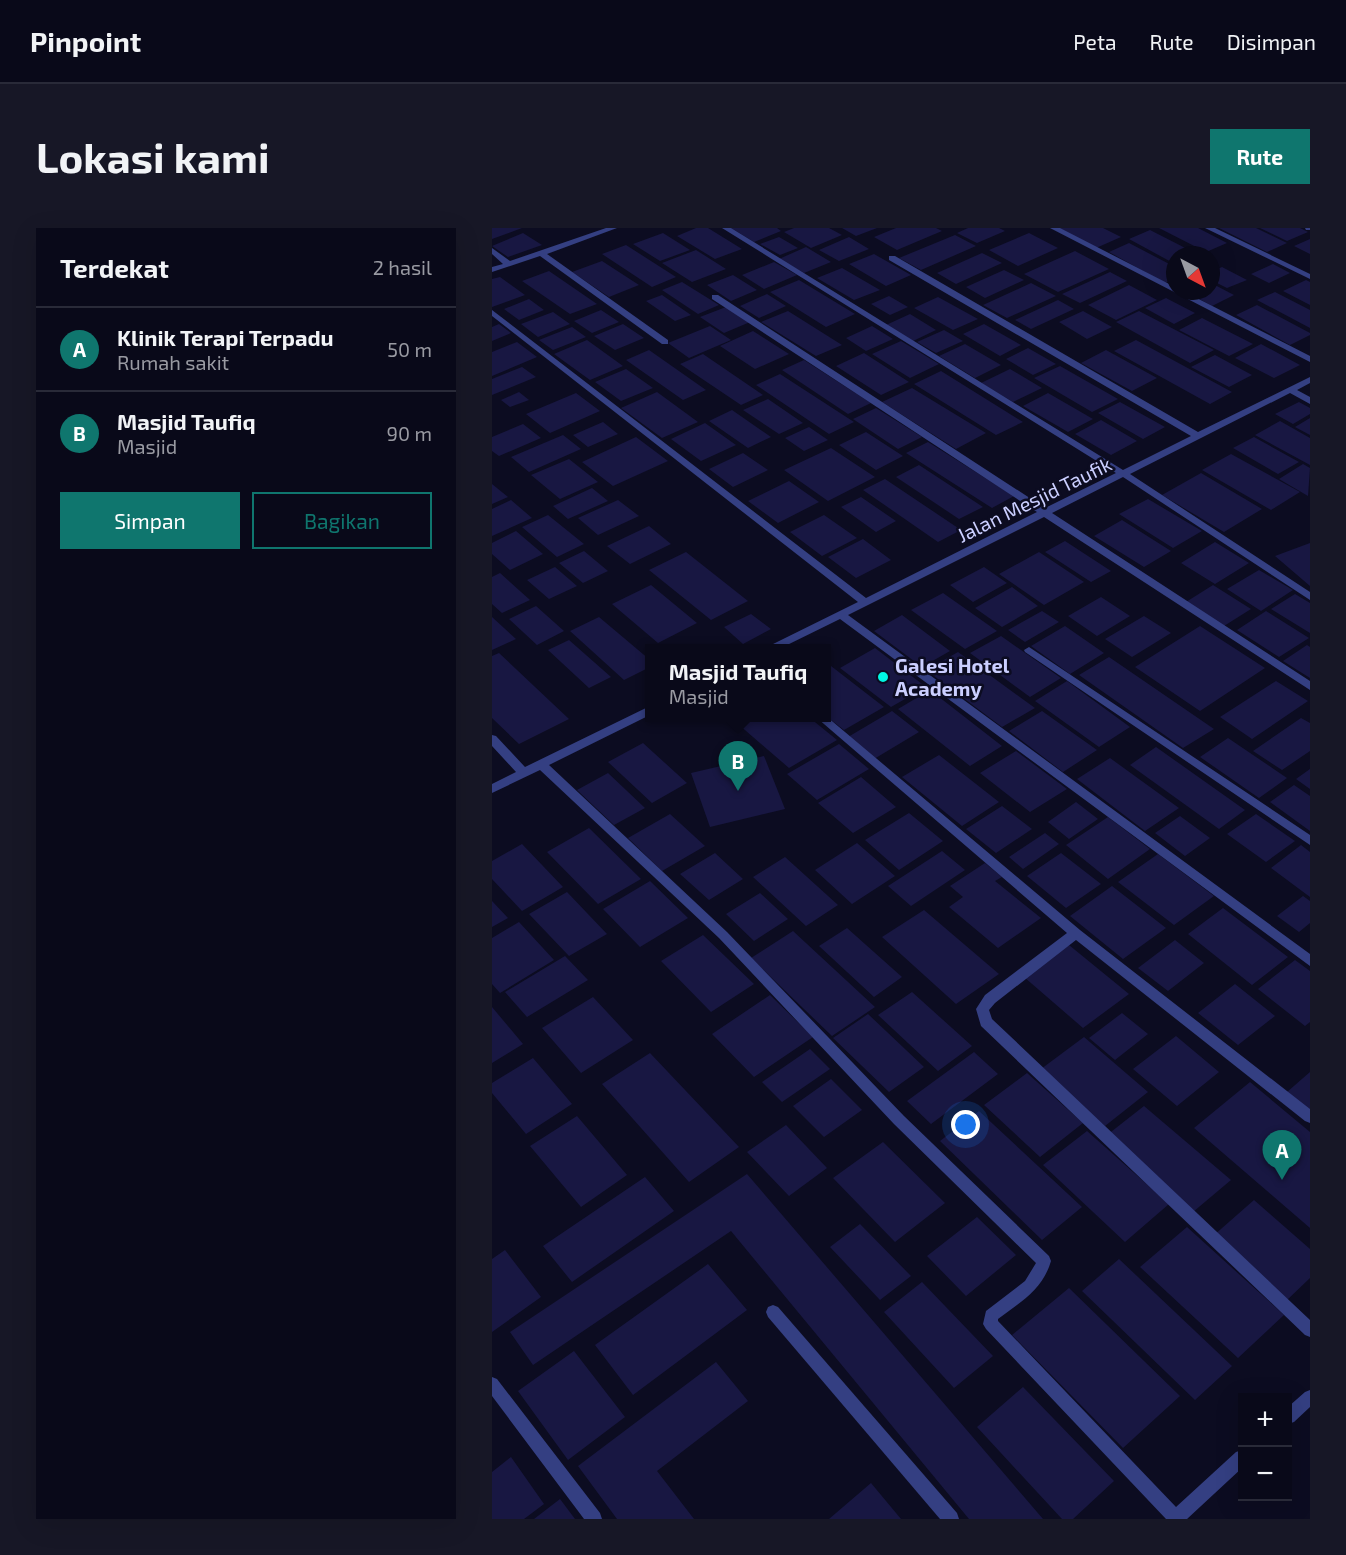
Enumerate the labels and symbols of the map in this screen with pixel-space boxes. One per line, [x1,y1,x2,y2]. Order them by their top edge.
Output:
north arrow [1166,246,1220,300]
street label: Jalan Mesjid Taufik [953,451,1115,547]
place label: Galesi Hotel Academy [895,653,1010,701]
marker: Galesi Hotel Academy [876,670,890,684]
pin: B [718,742,758,791]
your location [951,1110,980,1139]
pin: A [1262,1130,1302,1180]

